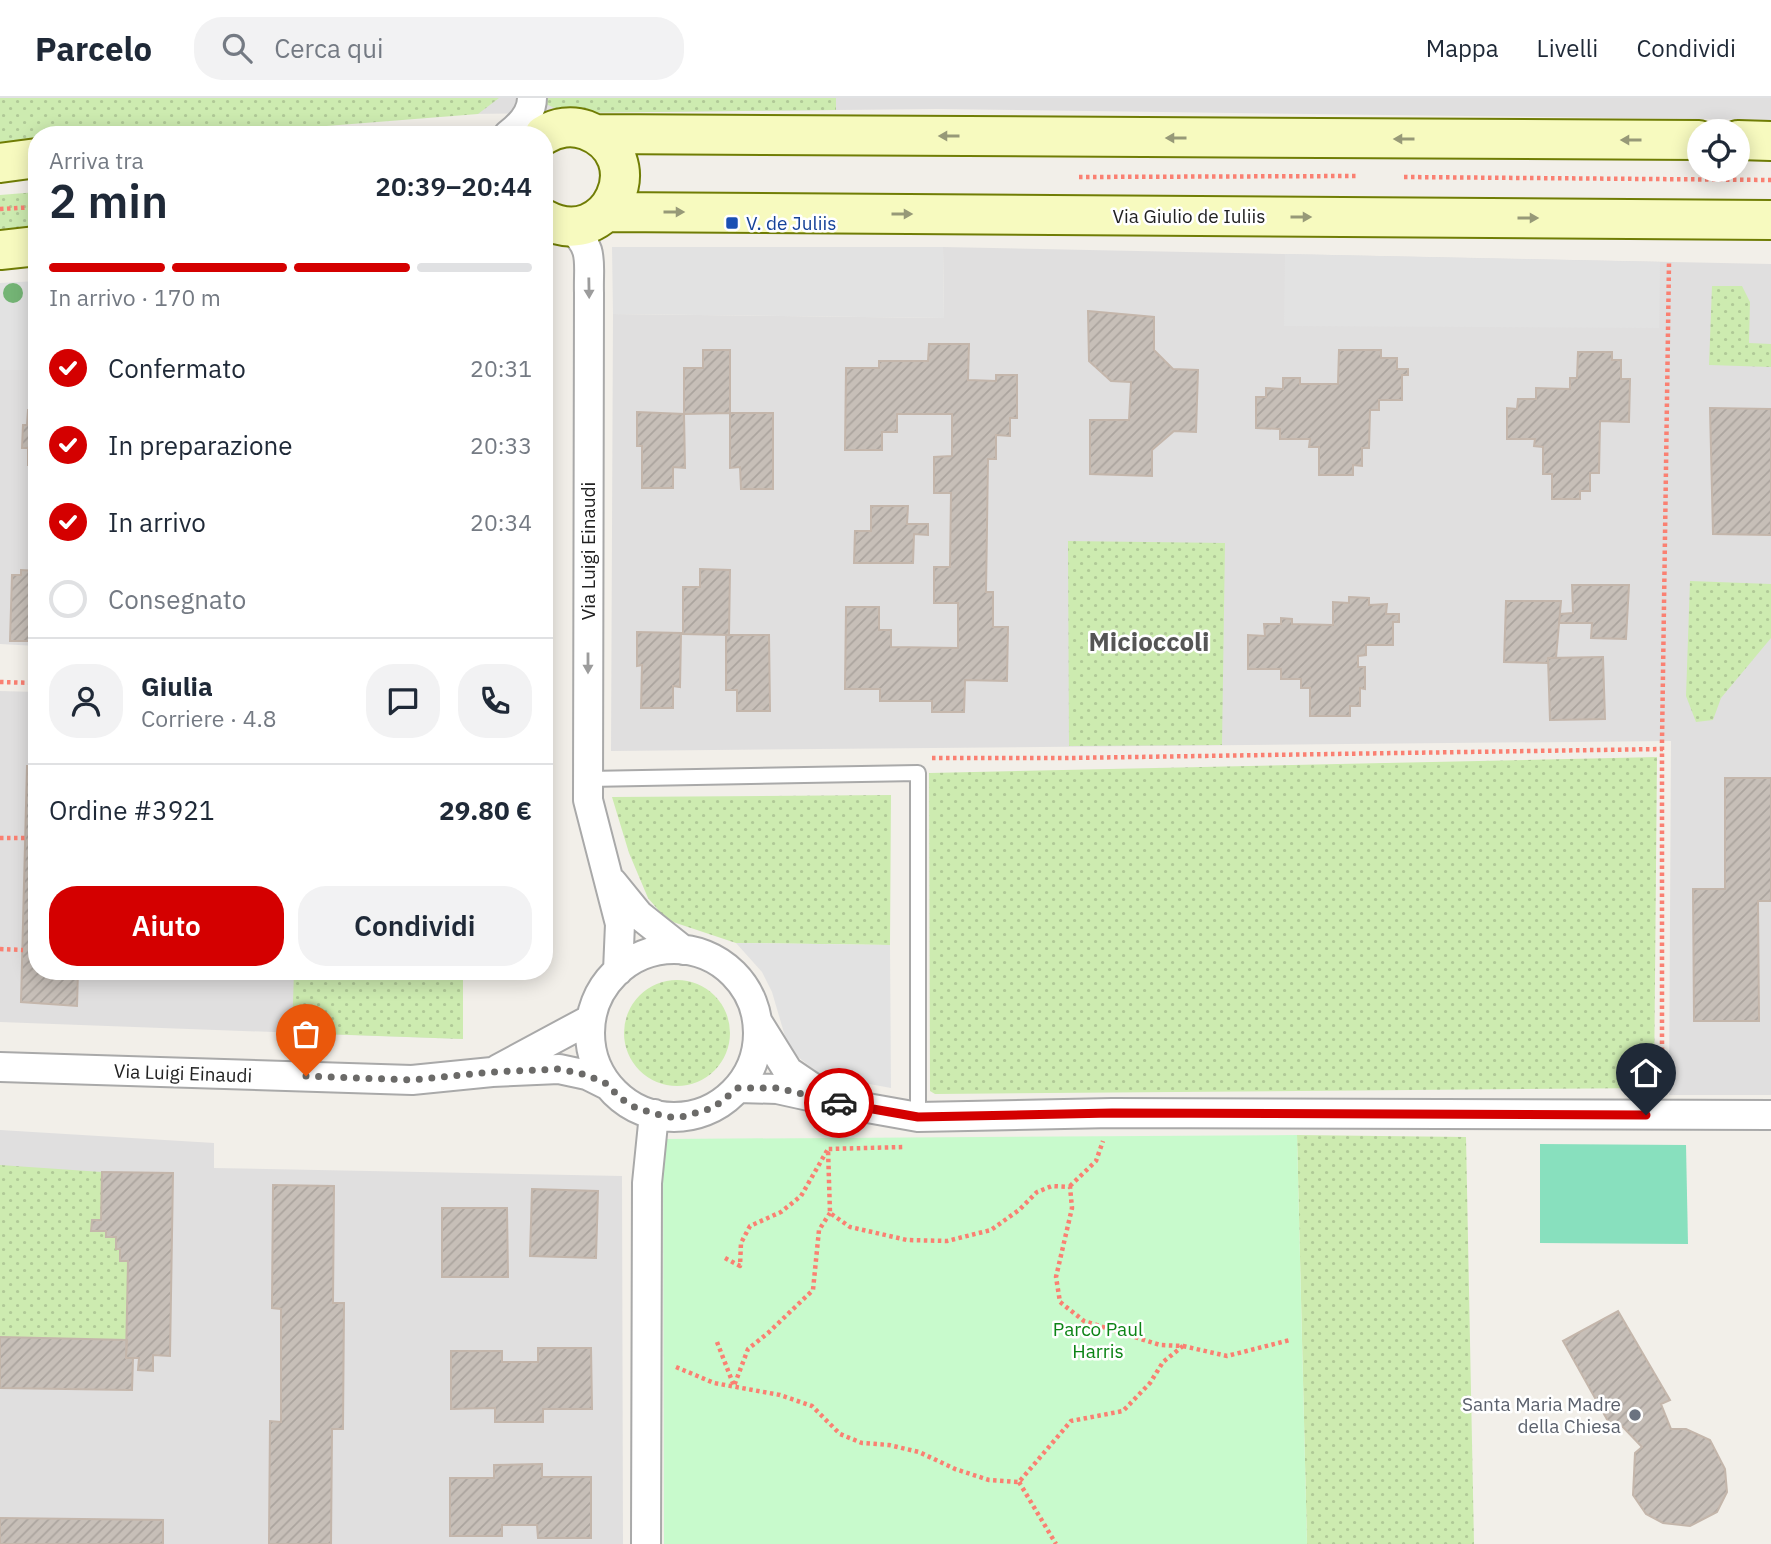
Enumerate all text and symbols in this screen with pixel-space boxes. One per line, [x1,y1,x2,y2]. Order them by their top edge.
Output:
search box [194,17,684,80]
text: Parcelo [35,27,152,70]
icon: search [218,29,256,67]
text: Cerca qui [274,31,383,65]
text: Mappa [1426,32,1499,64]
text: Livelli [1537,32,1598,64]
text: Condividi [1636,32,1736,64]
map controls [1687,119,1750,182]
button: locate [1687,119,1750,182]
one-way arrow [937,130,959,142]
one-way arrow [1165,132,1187,143]
one-way arrow [1392,133,1414,145]
one-way arrow [1620,134,1642,146]
text: Arriva tra [49,145,144,175]
text: 20:39–20:44 [375,169,532,203]
text: 2 min [49,171,168,231]
street label: Via Giulio de Iuliis [1113,204,1266,228]
one-way arrow [664,207,686,218]
one-way arrow [891,208,913,220]
place label: V. de Juliis [746,211,836,235]
one-way arrow [1290,211,1312,223]
one-way arrow [1518,212,1540,224]
marker: V. de Juliis [724,215,740,231]
one-way arrow [583,277,595,299]
text: In arrivo · 170 m [49,282,221,312]
icon: check [49,349,87,387]
text: Confermato [108,351,246,385]
text: 20:31 [470,353,532,383]
icon: check [49,426,87,464]
text: In preparazione [108,428,293,462]
text: 20:33 [470,430,532,460]
street label: Via Luigi Einaudi [576,482,600,620]
icon: check [49,503,87,541]
text: In arrivo [108,505,206,539]
text: 20:34 [470,507,532,537]
text: Consegnato [108,582,246,616]
district label: Micioccoli [1089,624,1209,658]
one-way arrow [582,652,594,674]
button: person [49,664,123,738]
button: chat [366,664,440,738]
button: phone [458,664,532,738]
text: Giulia [141,669,213,703]
text: Corriere · 4.8 [141,703,277,733]
text: Ordine #3921 [49,793,215,827]
text: 29.80 € [439,793,532,827]
button: Aiuto [49,886,284,966]
button: Condividi [298,886,532,966]
pin [276,1004,336,1076]
icon: bag [287,1015,325,1053]
pin [1616,1043,1676,1115]
icon: home [1627,1054,1665,1092]
street label: Via Luigi Einaudi [113,1059,253,1087]
courier [804,1068,874,1138]
icon: car [820,1084,858,1122]
park label: Parco Paul Harris [1053,1317,1143,1363]
place label: Santa Maria Madre della Chiesa [1462,1392,1621,1438]
marker: Santa Maria Madre della Chiesa [1627,1407,1643,1423]

